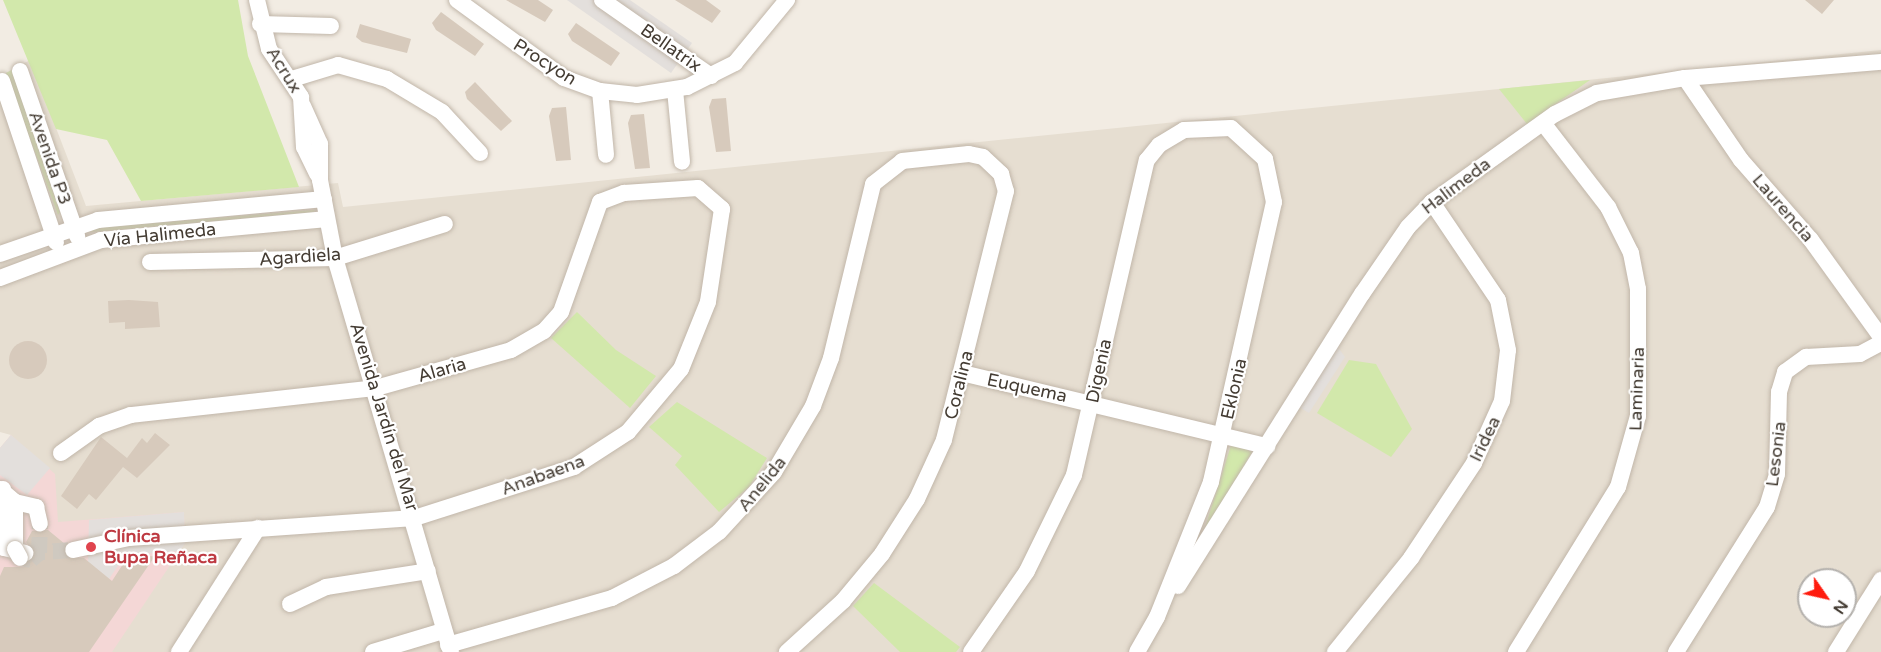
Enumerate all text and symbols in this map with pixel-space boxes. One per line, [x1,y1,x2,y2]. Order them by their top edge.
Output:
street label: Bellatrix [636,19,706,77]
street label: Procyon [509,34,581,90]
street label: Acrux [262,43,306,97]
street label: Avenida P3 [24,108,76,208]
street label: Halimeda [1417,153,1495,219]
street label: Laurencia [1748,169,1818,247]
street label: Vía Halimeda [103,218,217,252]
street label: Agardiela [258,243,342,271]
street label: Avenida Jardín del Mar [345,320,423,514]
street label: Digenia [1082,337,1116,405]
street label: Laminaria [1625,347,1649,431]
street label: Coralina [940,348,978,422]
street label: Alaria [415,353,469,387]
street label: Eklonia [1216,356,1252,422]
street label: Euquema [985,369,1069,407]
street label: Iridea [1465,413,1505,465]
street label: Lesonia [1761,420,1791,488]
street label: Anabaena [498,450,588,500]
street label: Anelida [733,452,791,516]
place label: Clínica Bupa Reñaca [104,526,217,568]
marker: Clínica Bupa Reñaca [82,538,100,556]
north arrow [1797,568,1857,628]
text: N [1828,596,1852,618]

